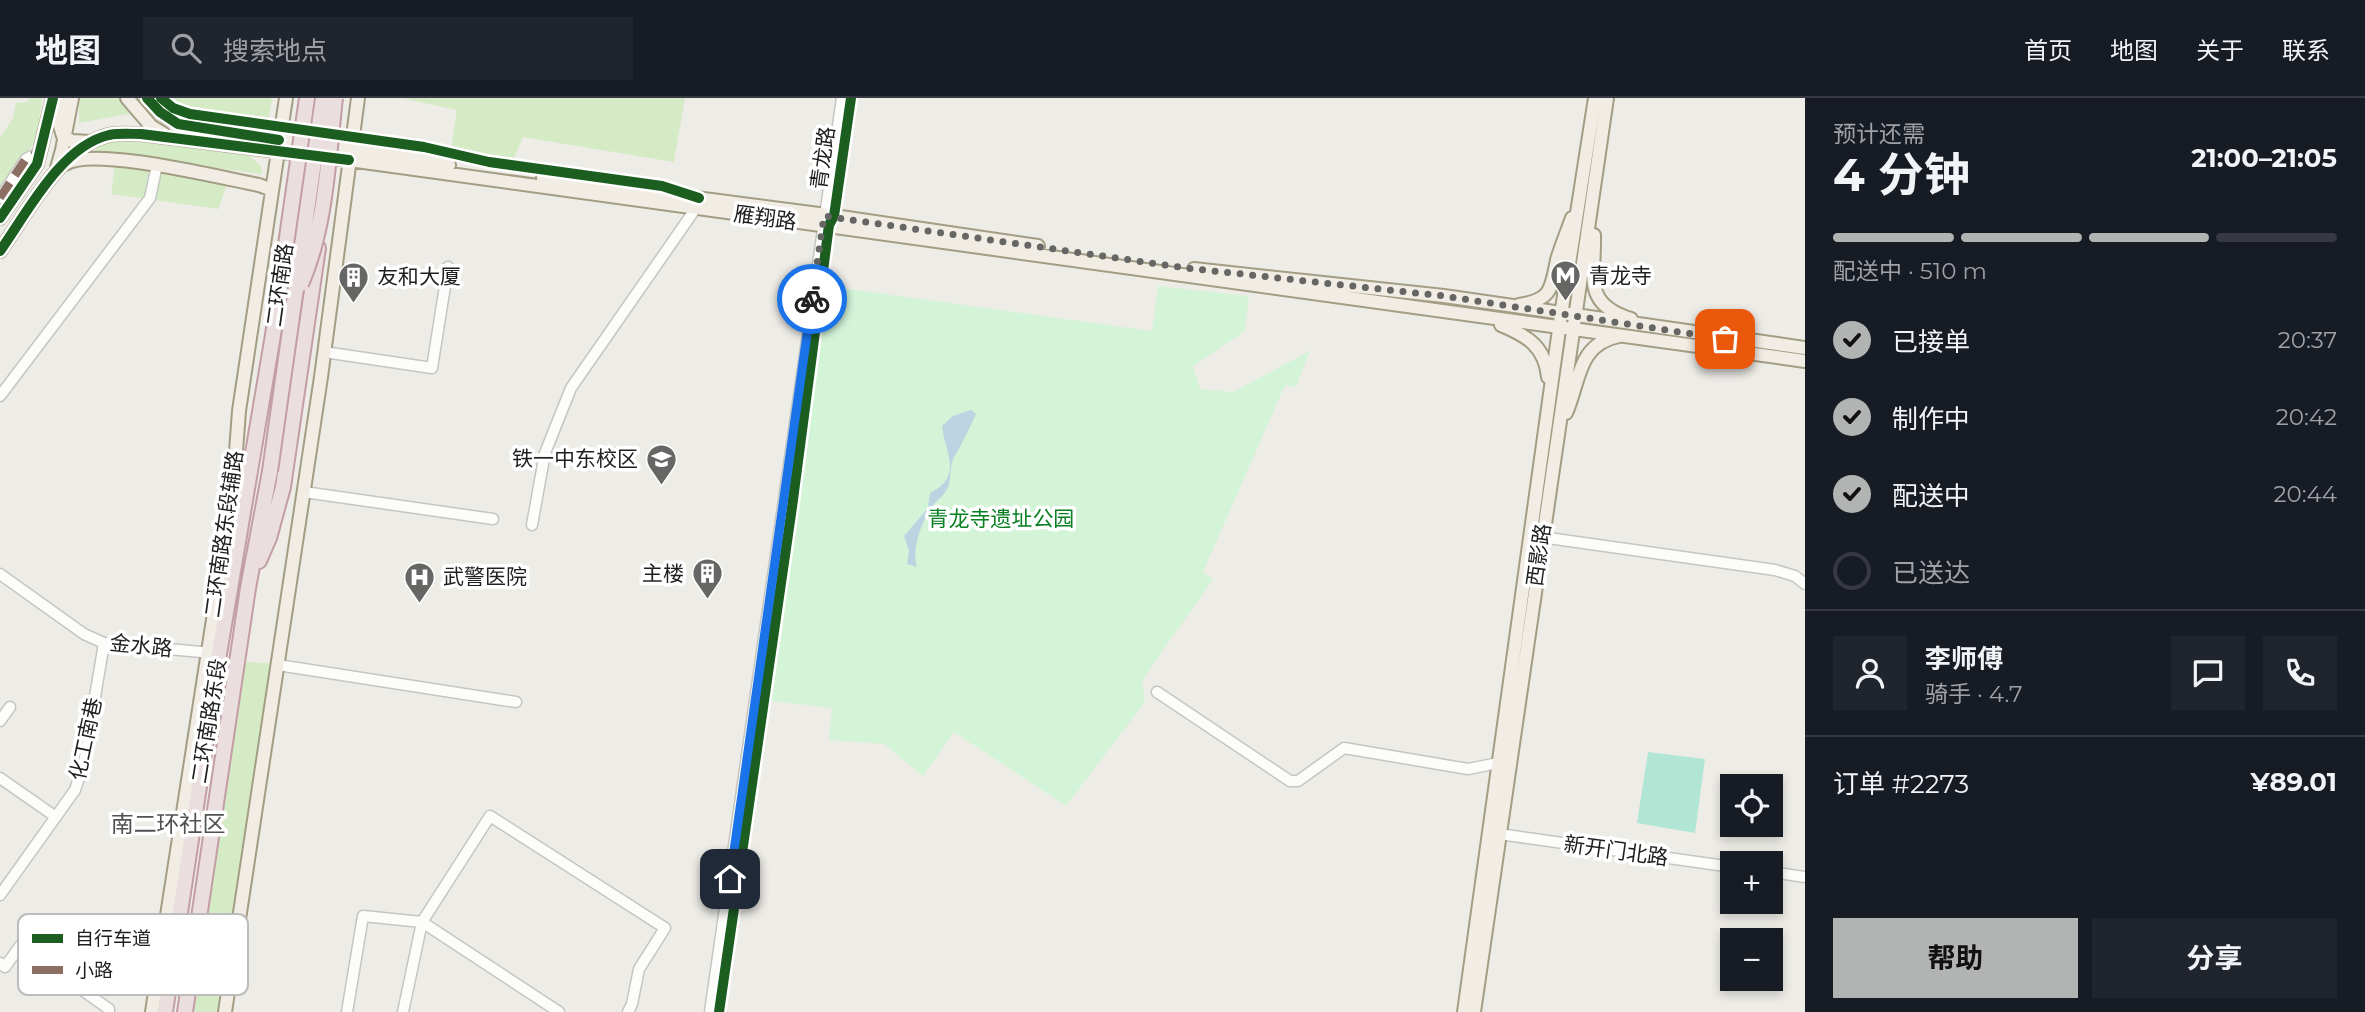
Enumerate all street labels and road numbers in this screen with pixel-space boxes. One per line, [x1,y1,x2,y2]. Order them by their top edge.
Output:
street label: 青龙路 [806,125,839,191]
street label: 雁翔路 [732,201,798,234]
street label: 二环南路 [261,242,298,328]
street label: 二环南路东段辅路 [199,449,248,619]
street label: 西影路 [1522,522,1555,588]
street label: 金水路 [108,630,174,661]
street label: 二环南路东段 [186,657,231,785]
street label: 化工南巷 [65,695,106,783]
street label: 新开门北路 [1562,831,1670,870]

